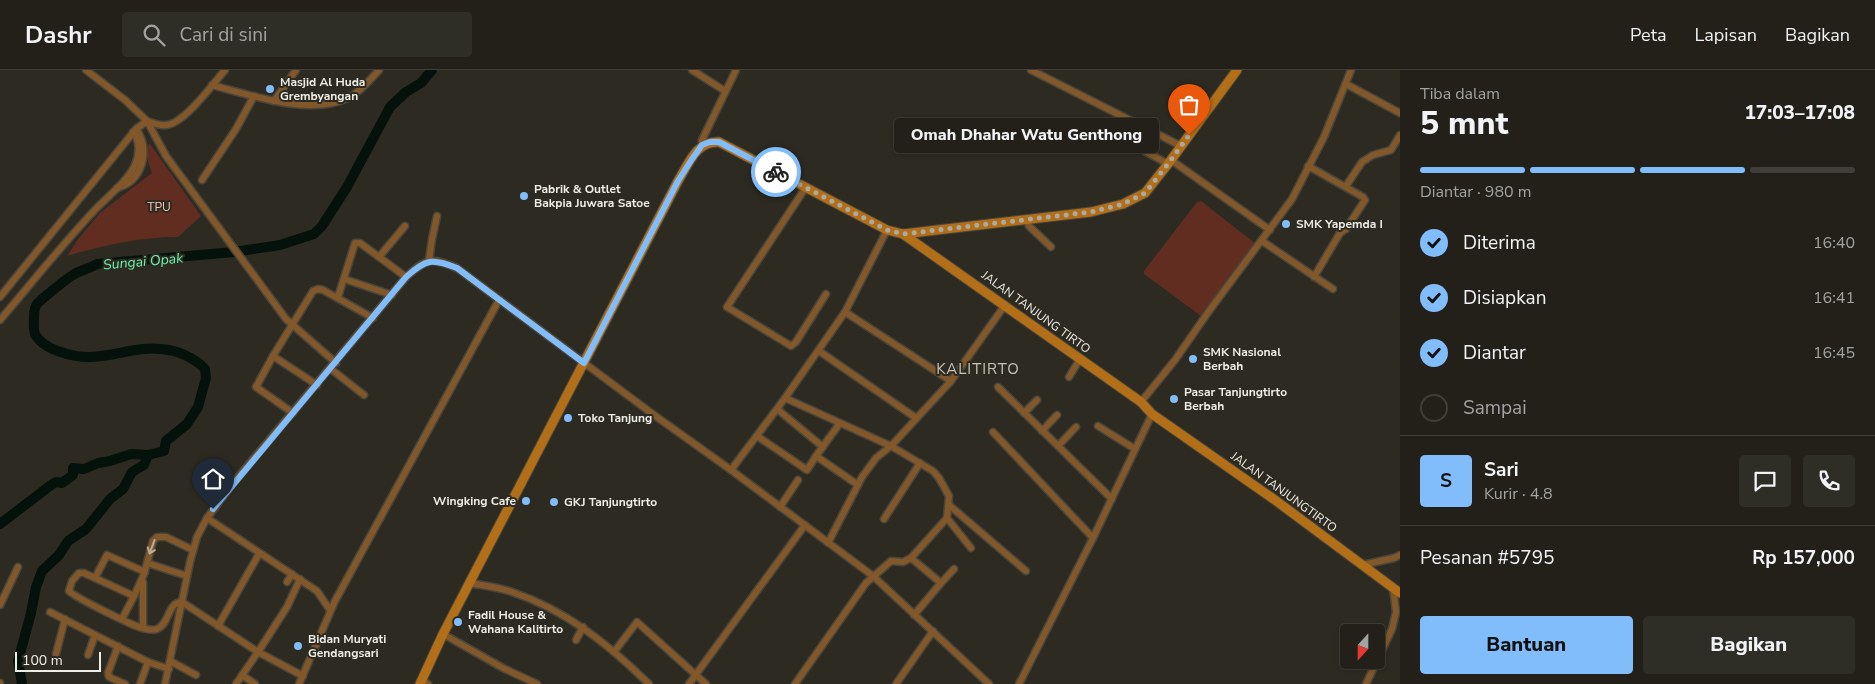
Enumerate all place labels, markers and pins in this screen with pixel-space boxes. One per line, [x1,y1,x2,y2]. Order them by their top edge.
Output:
place label: Masjid Al Huda Grembyangan [280,74,365,104]
marker: Masjid Al Huda Grembyangan [264,83,276,95]
pin [1168,84,1210,135]
callout: Omah Dhahar Watu Genthong [894,118,1159,152]
place label: Pabrik & Outlet Bakpia Juwara Satoe [534,181,650,211]
marker: Pabrik & Outlet Bakpia Juwara Satoe [518,190,530,202]
place label: SMK Yapemda I [1296,216,1383,232]
marker: SMK Yapemda I [1280,218,1292,230]
place label: SMK Nasional Berbah [1203,344,1281,374]
marker: SMK Nasional Berbah [1187,353,1199,365]
place label: Pasar Tanjungtirto Berbah [1184,384,1287,414]
marker: Pasar Tanjungtirto Berbah [1168,393,1180,405]
place label: Toko Tanjung [578,410,652,426]
marker: Toko Tanjung [562,412,574,424]
pin [192,458,234,509]
place label: Wingking Cafe [433,493,516,509]
place label: GKJ Tanjungtirto [564,494,657,510]
marker: Wingking Cafe [520,495,532,507]
marker: GKJ Tanjungtirto [548,496,560,508]
place label: Fadil House & Wahana Kalitirto [468,607,563,637]
marker: Fadil House & Wahana Kalitirto [452,616,464,628]
place label: Bidan Muryati Gendangsari [308,631,386,661]
marker: Bidan Muryati Gendangsari [292,640,304,652]

